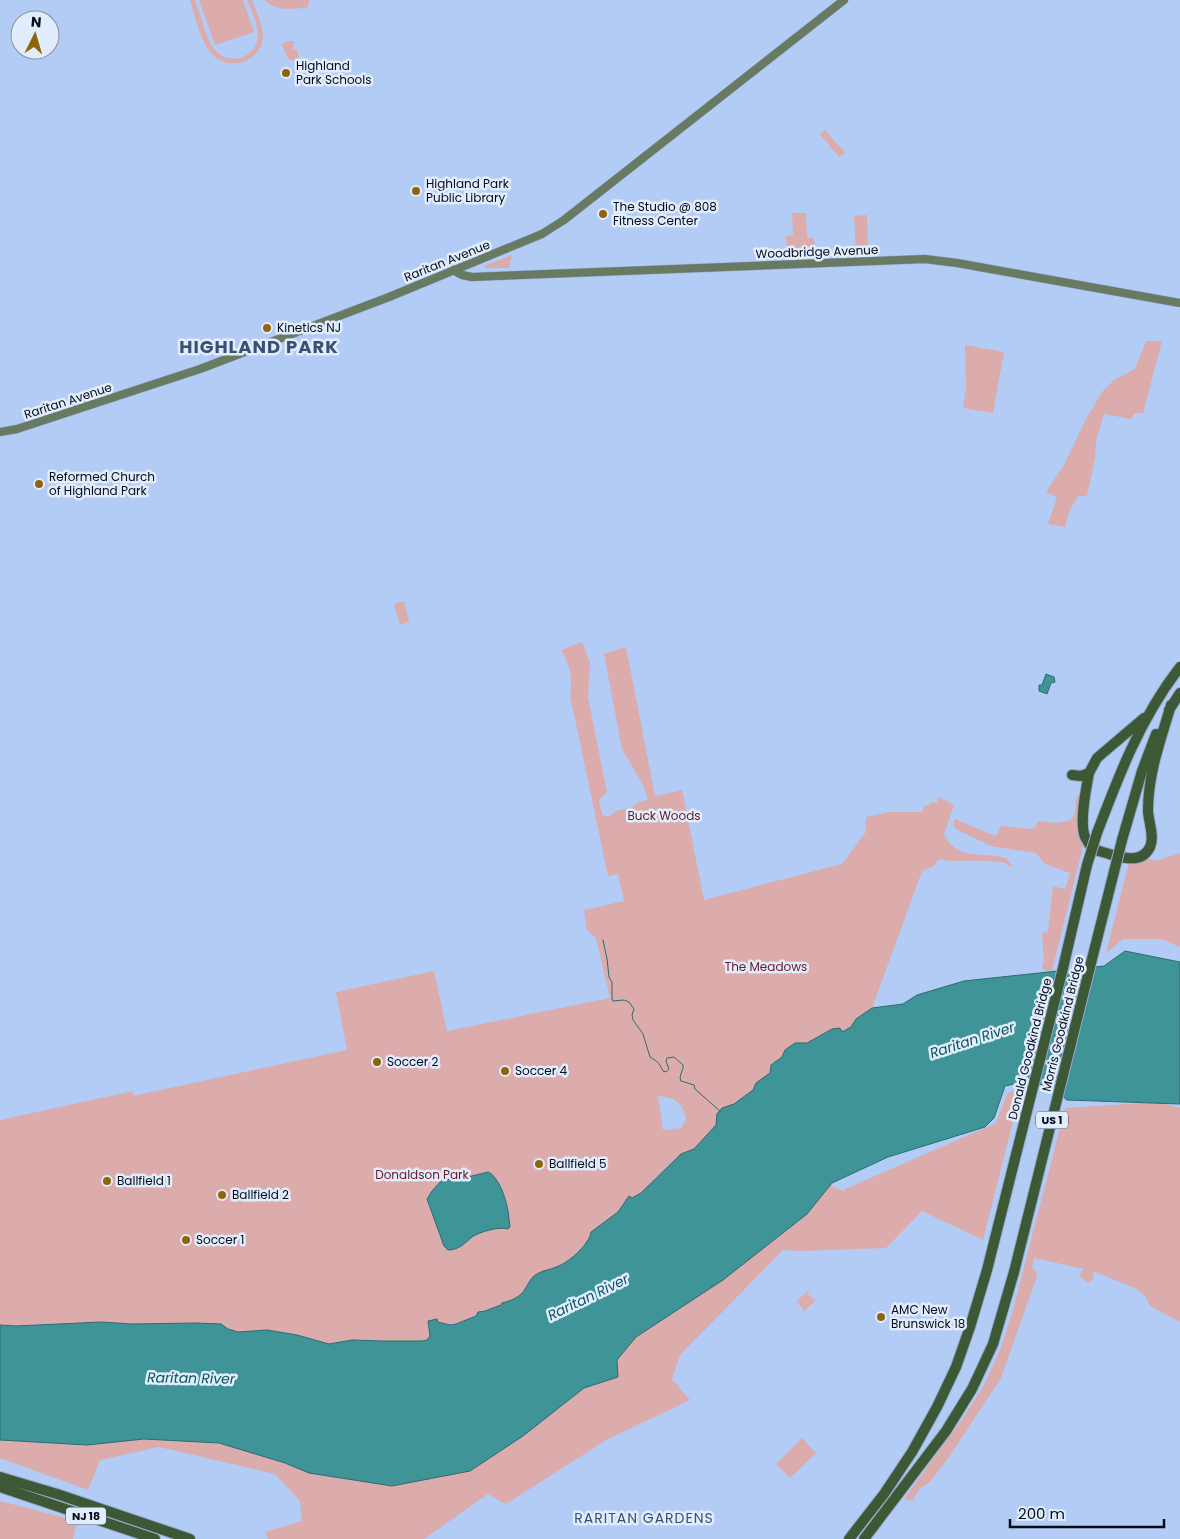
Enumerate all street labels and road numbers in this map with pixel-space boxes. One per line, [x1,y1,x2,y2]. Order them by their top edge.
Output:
street label: Raritan Avenue [401,236,492,286]
street label: Woodbridge Avenue [755,241,879,262]
street label: Raritan Avenue [22,378,114,423]
street label: Morris Goodkind Bridge [1037,954,1088,1093]
street label: Donald Goodkind Bridge [1004,976,1055,1122]
road number: US 1 [1036,1112,1068,1128]
road number: NJ 18 [66,1508,106,1524]

